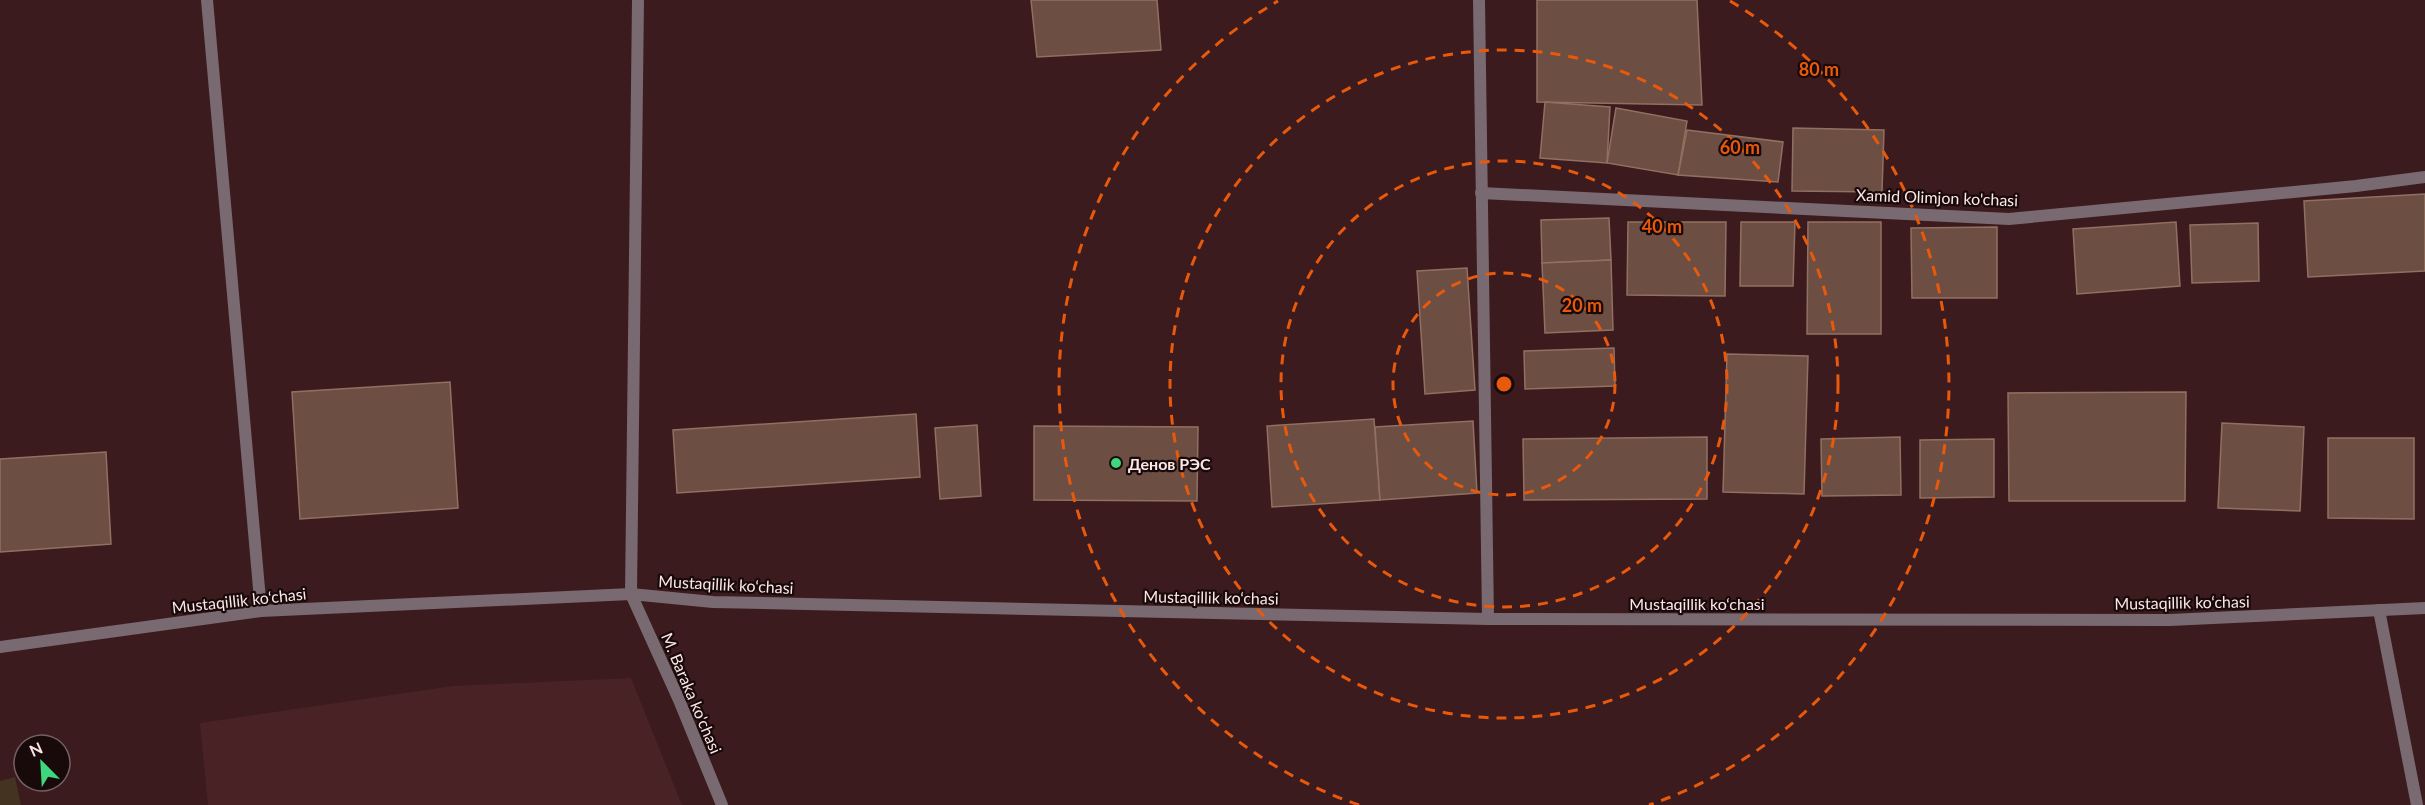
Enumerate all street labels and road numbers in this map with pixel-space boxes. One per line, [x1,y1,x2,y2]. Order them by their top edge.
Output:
street label: Xamid Olimjon ko'chasi [1856,185,2018,209]
street label: Mustaqillik ko‘chasi [658,571,794,597]
street label: Mustaqillik ko‘chasi [171,583,307,617]
street label: Mustaqillik ko‘chasi [1143,586,1279,608]
street label: Mustaqillik ko‘chasi [2114,591,2250,613]
street label: Mustaqillik ko‘chasi [1629,594,1765,613]
street label: M. Baraka ko'chasi [658,630,726,756]

